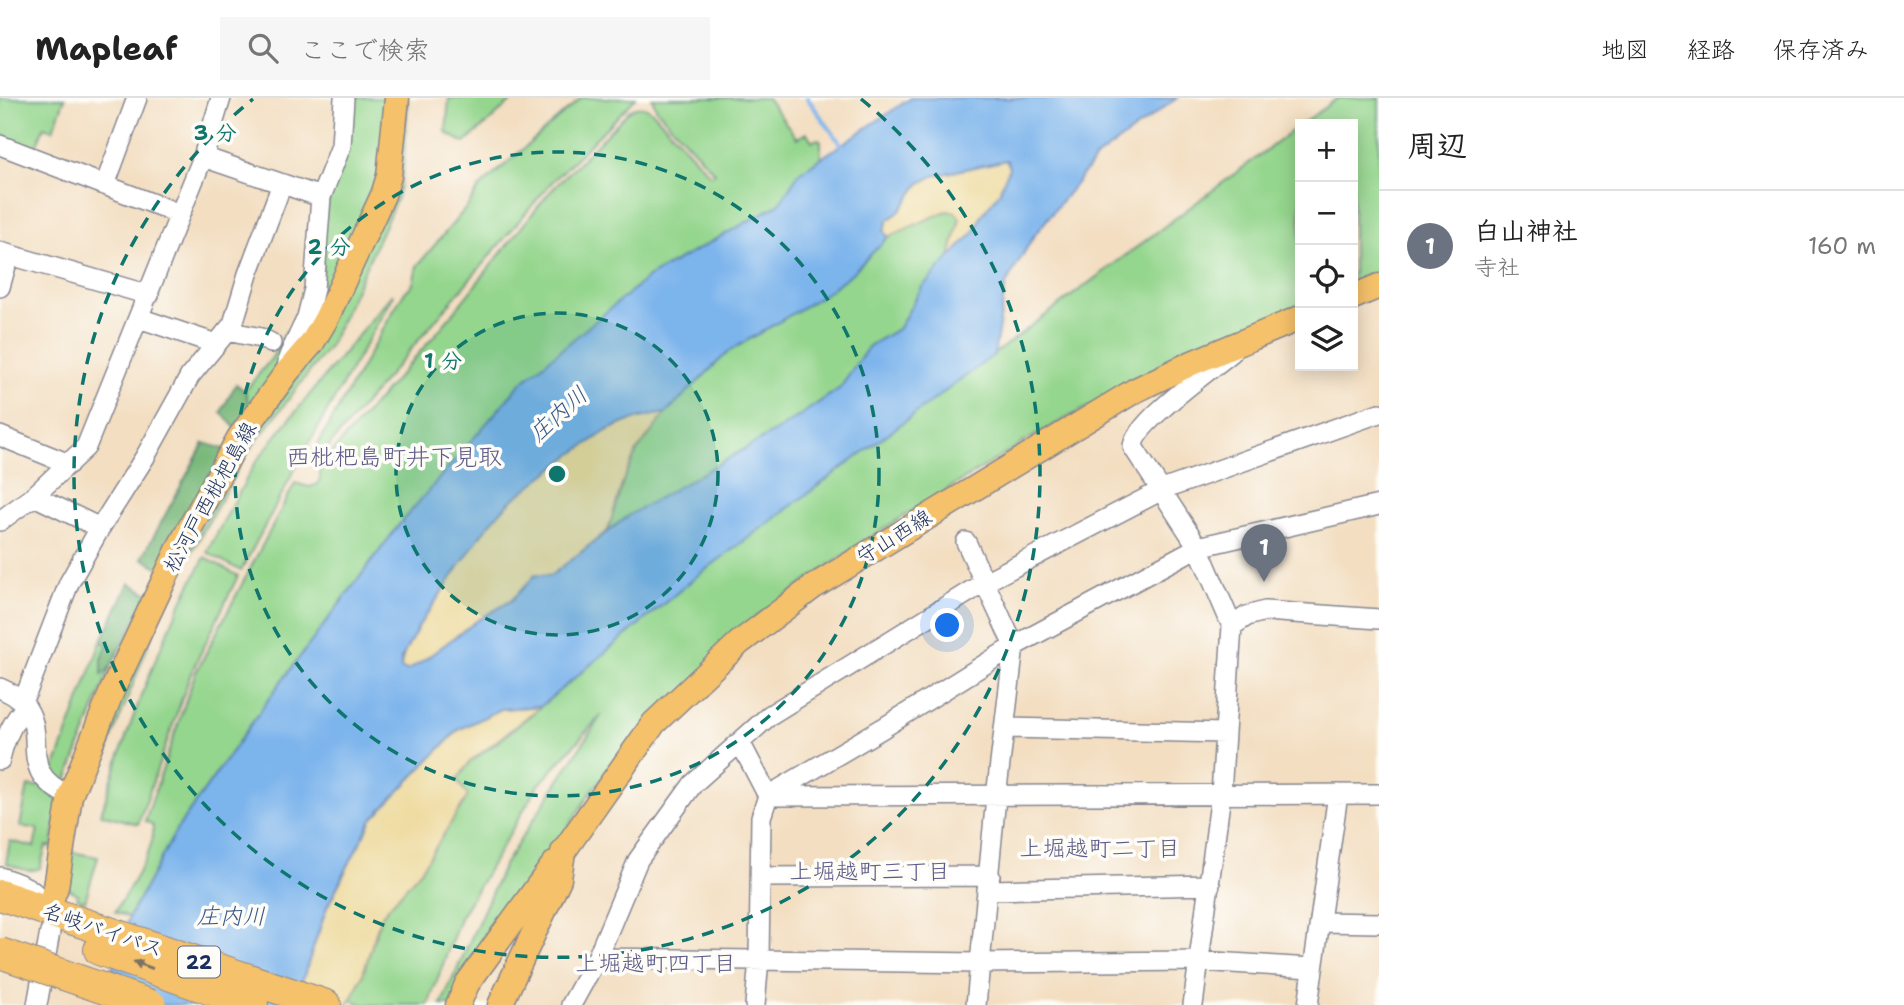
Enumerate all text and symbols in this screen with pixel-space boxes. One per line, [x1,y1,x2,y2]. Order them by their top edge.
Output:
search box [220,17,710,80]
text: Mapleaf [35,26,178,71]
icon: search [244,29,282,67]
text: ここで検索 [300,32,430,67]
text: 地図 [1601,34,1649,66]
text: 経路 [1687,34,1735,66]
text: 保存済み [1773,34,1869,66]
text: 3 分 [194,119,236,147]
map controls [1295,119,1358,371]
button: + [1295,119,1358,182]
text: 周辺 [1407,125,1467,166]
button: − [1295,182,1358,245]
text: 白山神社 [1474,213,1578,248]
text: 1 [1425,231,1435,261]
text: 160 m [1808,231,1876,261]
text: 2 分 [308,233,350,261]
button: locate [1295,245,1358,308]
text: 寺社 [1474,252,1520,282]
button: layers [1295,308,1358,371]
text: 1 分 [424,347,462,375]
water label: 庄内川 [522,380,594,448]
street label: 松河戸西枇杷島線 [157,417,263,577]
district label: 西枇杷島町井下見取 [286,441,502,473]
centre of rings [545,462,569,486]
street label: 守山西線 [851,503,937,571]
pin: 1 [1241,524,1287,582]
your location [930,608,964,642]
district label: 上堀越町二丁目 [1020,833,1181,863]
district label: 上堀越町三丁目 [790,856,951,886]
street label: 名岐バイパス [39,896,167,964]
water label: 庄内川 [197,901,266,931]
road number: 22 [178,946,220,978]
district label: 上堀越町四丁目 [576,948,737,978]
one-way arrow [132,960,153,971]

